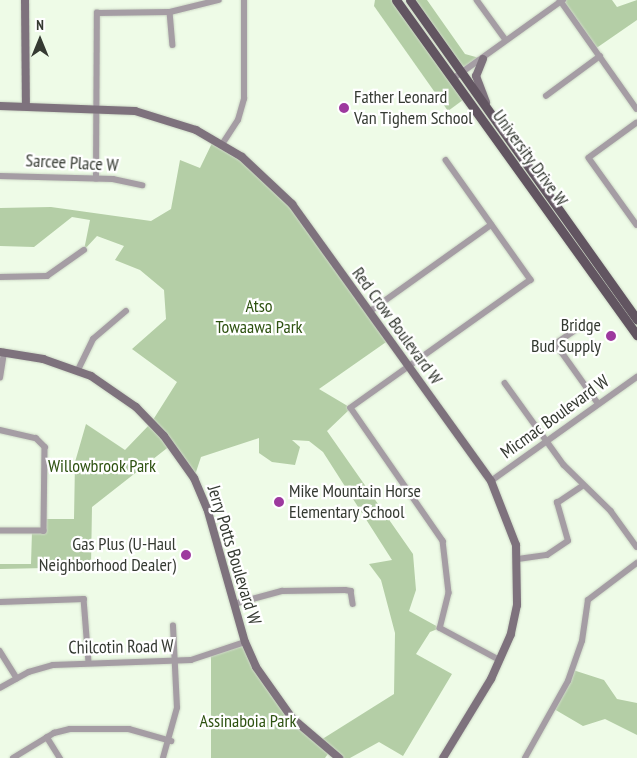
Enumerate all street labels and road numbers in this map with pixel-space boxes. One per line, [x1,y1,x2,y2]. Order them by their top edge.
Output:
street label: University Drive W [488,105,572,211]
street label: Sarcee Place W [25,150,119,176]
street label: Red Crow Boulevard W [347,263,447,389]
street label: Micmac Boulevard W [496,370,614,464]
street label: Jerry Potts Boulevard W [202,482,266,628]
street label: Chilcotin Road W [68,635,174,659]

